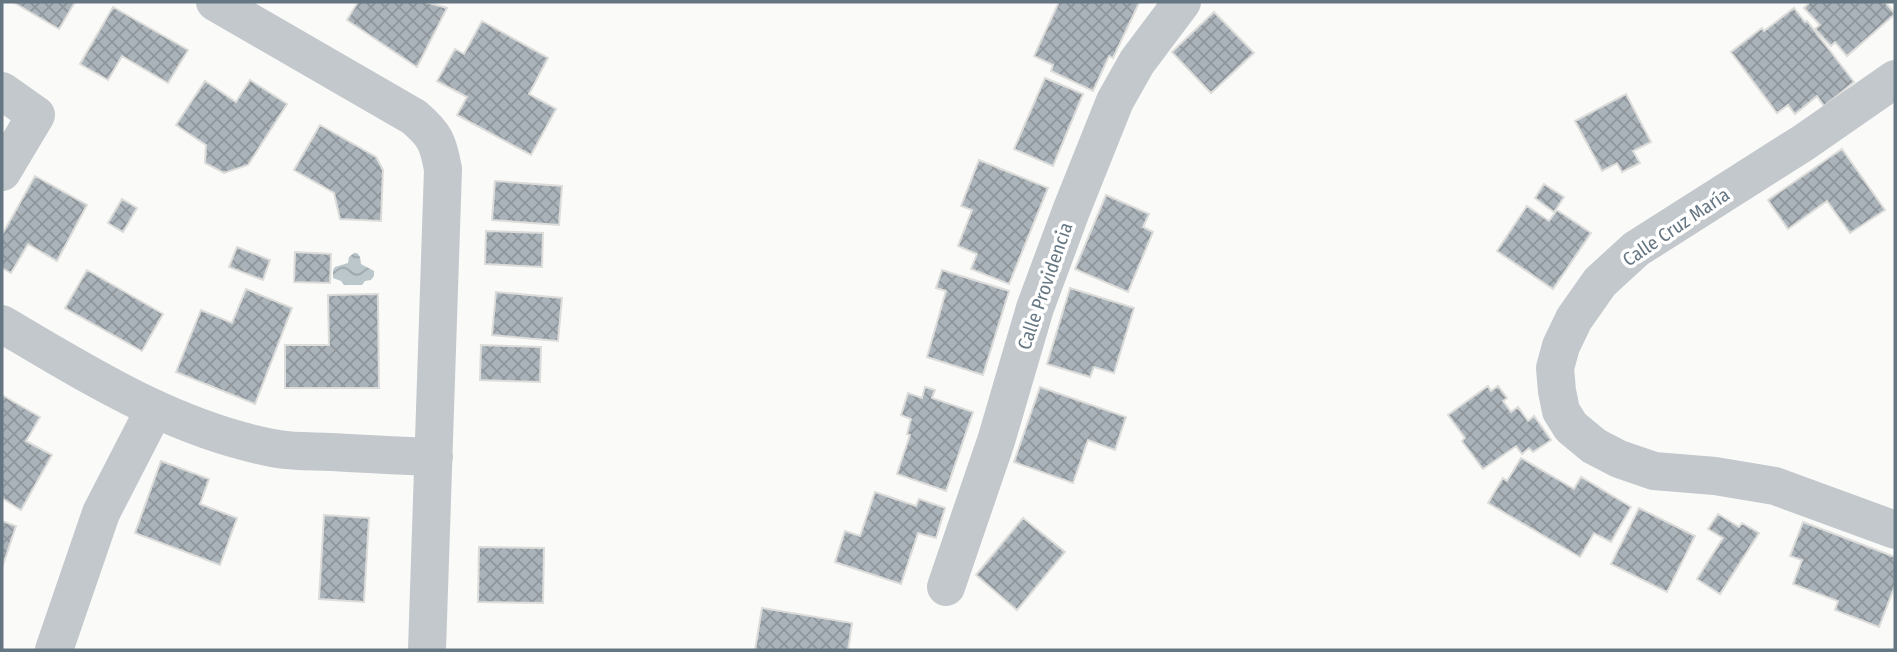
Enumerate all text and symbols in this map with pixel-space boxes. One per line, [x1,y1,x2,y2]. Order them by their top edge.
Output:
street label: Calle Cruz María [1618,183,1734,271]
street label: Calle Providencia [1012,219,1078,353]

